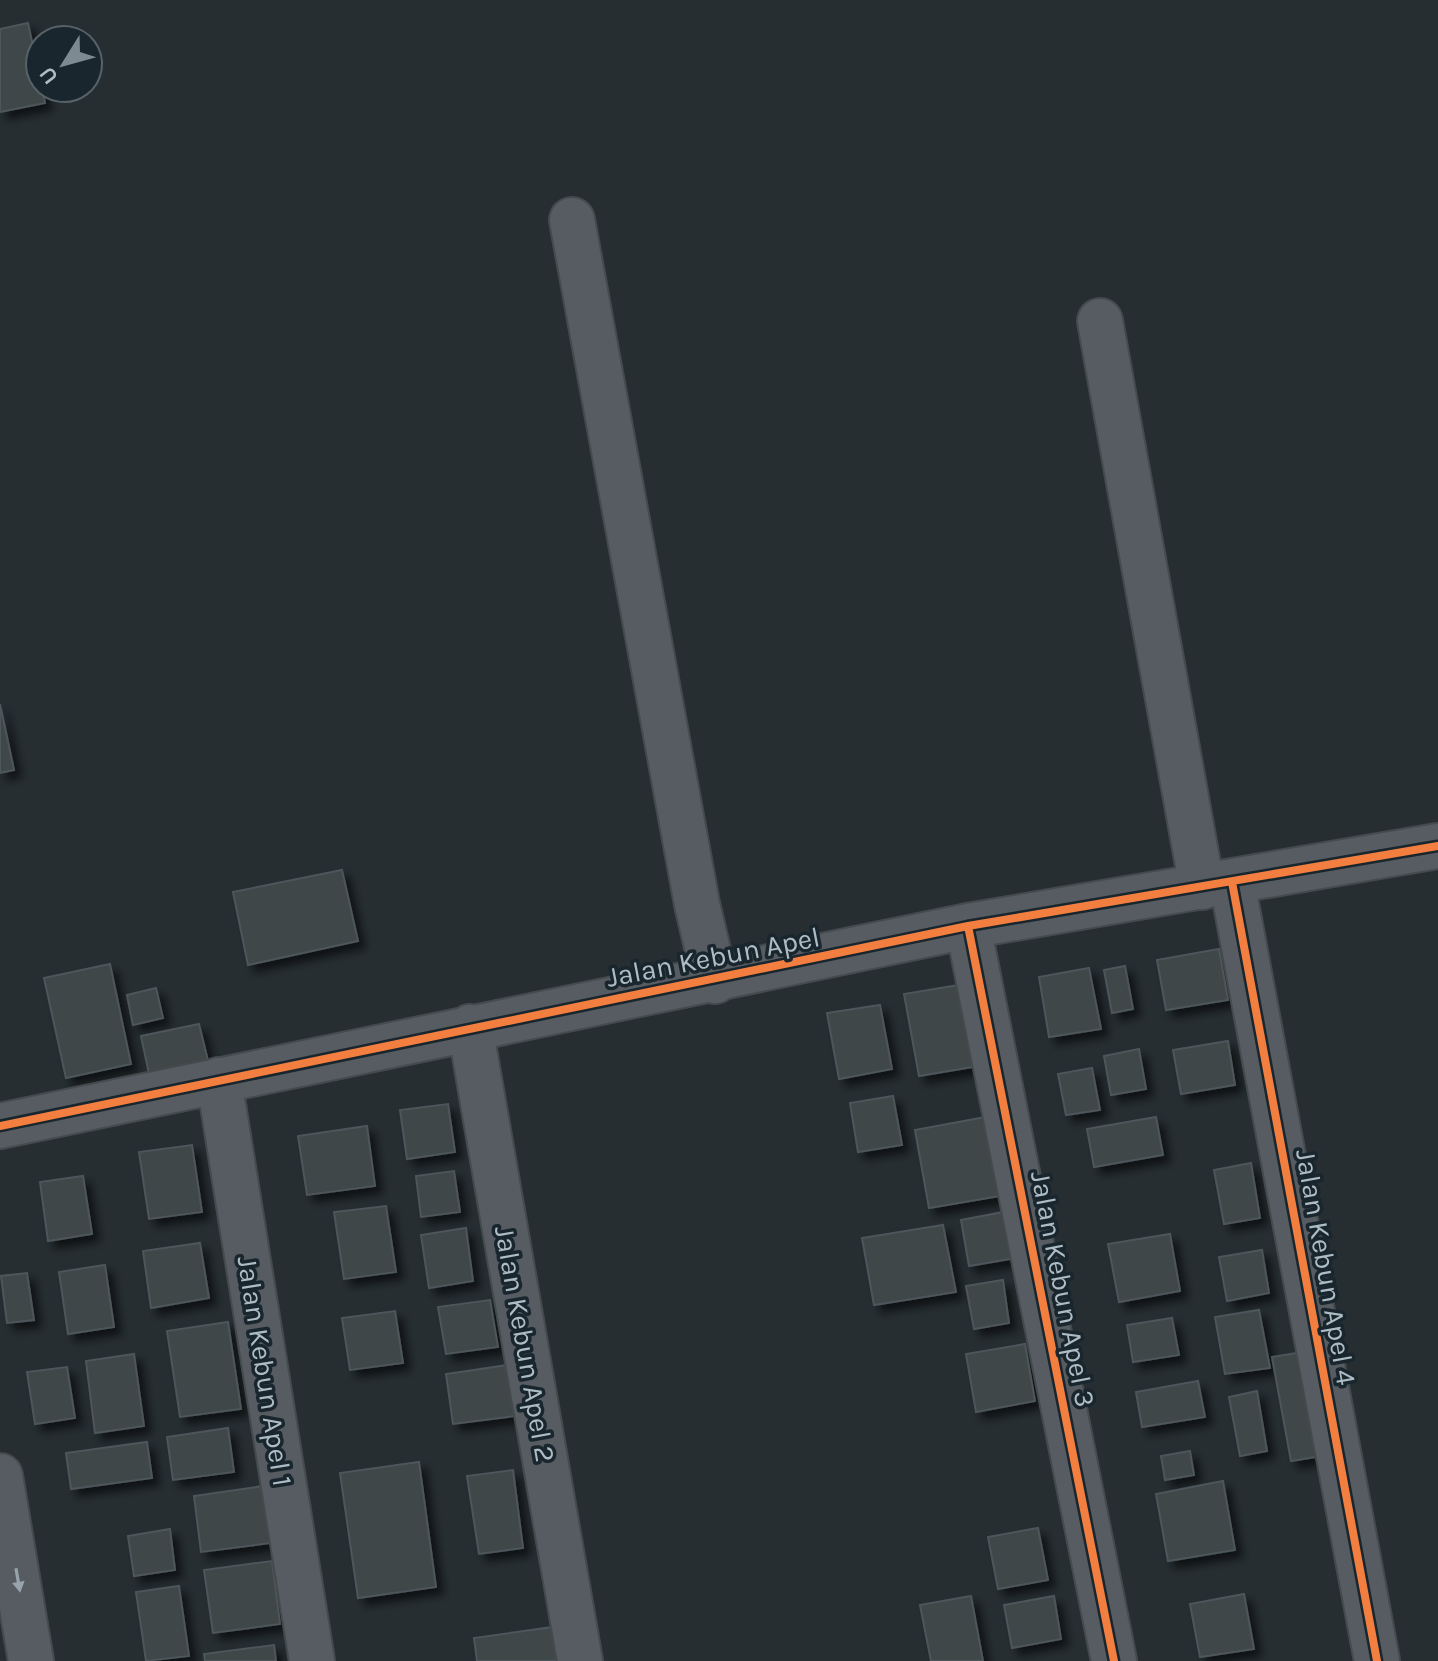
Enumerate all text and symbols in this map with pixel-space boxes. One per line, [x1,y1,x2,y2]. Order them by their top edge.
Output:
north arrow [24,24,104,104]
text: U [34,62,64,89]
street label: Jalan Kebun Apel [604,920,822,994]
street label: Jalan Kebun Apel 4 [1289,1146,1363,1388]
street label: Jalan Kebun Apel 3 [1024,1168,1102,1410]
street label: Jalan Kebun Apel 2 [488,1223,562,1465]
street label: Jalan Kebun Apel 1 [231,1254,299,1488]
one-way arrow [12,1568,24,1593]

